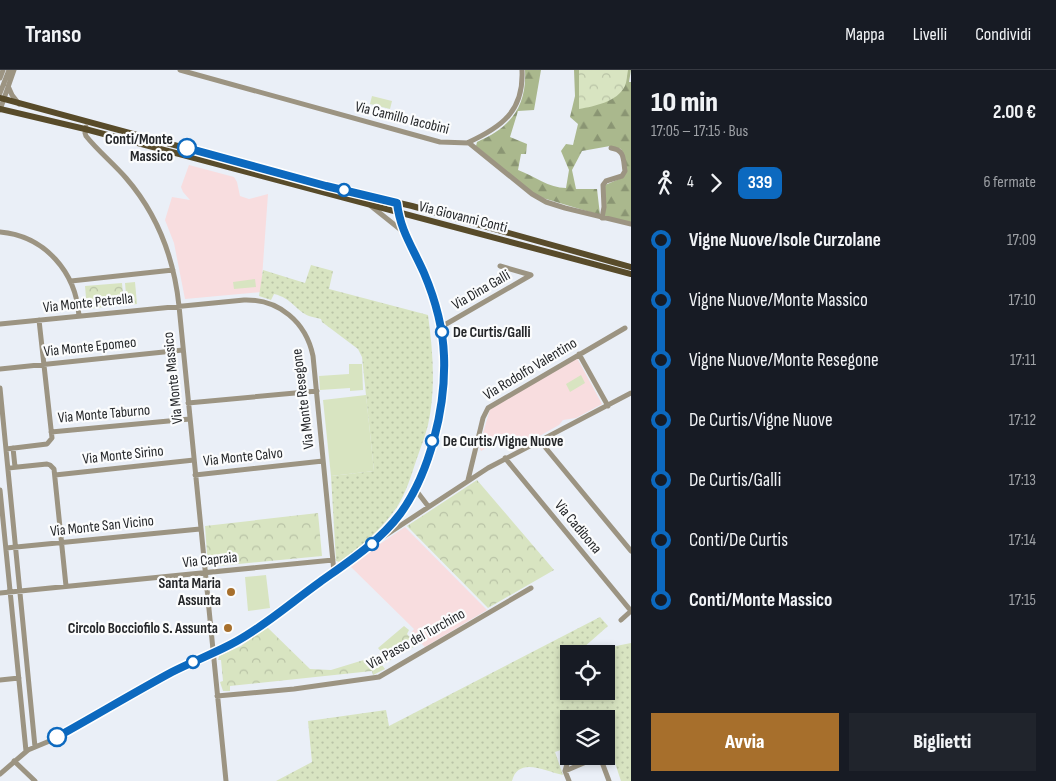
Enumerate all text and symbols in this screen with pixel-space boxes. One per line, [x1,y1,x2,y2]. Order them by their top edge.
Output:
text: Transo [25,20,81,49]
text: Mappa [845,24,885,45]
text: Livelli [913,24,947,45]
text: Condividi [975,24,1031,45]
text: 10 min [651,86,718,119]
street label: Via Camillo Iacobini [353,97,451,139]
text: 2.00 € [993,101,1036,124]
text: 17:05 – 17:15 · Bus [651,122,748,141]
place label: Conti/Monte Massico [105,130,173,166]
marker: Conti/Monte Massico [177,138,197,158]
icon: walk [651,169,679,197]
icon: forward [702,169,730,197]
text: 339 [748,172,772,193]
text: 4 [687,173,694,192]
text: 6 fermate [984,173,1036,192]
unlabelled marker [337,183,351,197]
street label: Via Giovanni Conti [417,197,510,237]
text: Vigne Nuove/Isole Curzolane [689,229,881,252]
text: 17:09 [1007,231,1036,250]
street label: Via Dina Galli [448,266,514,314]
street label: Via Monte Petrella [42,289,134,317]
text: Vigne Nuove/Monte Massico [689,289,868,312]
text: 17:10 [1008,291,1036,310]
place label: De Curtis/Galli [453,323,531,342]
marker: De Curtis/Galli [435,325,449,339]
street label: Via Monte Massico [159,331,187,425]
street label: Via Monte Epomeo [43,333,137,361]
street label: Via Rodolfo Valentino [480,334,580,404]
street label: Via Monte Resegone [287,348,319,450]
text: Vigne Nuove/Monte Resegone [689,349,879,372]
text: 17:11 [1010,351,1036,370]
street label: Via Monte Taburno [57,401,151,427]
text: De Curtis/Vigne Nuove [689,409,833,432]
text: 17:12 [1009,411,1036,430]
place label: De Curtis/Vigne Nuove [443,432,563,451]
marker: De Curtis/Vigne Nuove [425,434,439,448]
street label: Via Monte Sirino [82,441,164,469]
street label: Via Monte Calvo [202,443,284,471]
text: De Curtis/Galli [689,469,781,492]
text: 17:13 [1009,471,1036,490]
street label: Via Cadibona [550,496,606,558]
street label: Via Monte San Vicino [49,511,155,541]
text: Conti/De Curtis [689,529,788,552]
text: 17:14 [1009,531,1036,550]
unlabelled marker [365,537,379,551]
street label: Via Capraia [182,548,239,572]
place label: Santa Maria Assunta [159,574,221,610]
marker: Santa Maria Assunta [225,586,237,598]
text: Conti/Monte Massico [689,589,832,612]
text: 17:15 [1009,591,1036,610]
street label: Via Passo del Turchino [364,604,468,674]
place label: Circolo Bocciofilo S. Assunta [68,619,218,638]
marker: Circolo Bocciofilo S. Assunta [222,622,234,634]
map controls [560,645,615,765]
button: locate [560,645,615,700]
unlabelled marker [186,655,200,669]
button: layers [560,710,615,765]
button: Avvia [651,713,839,771]
button: Biglietti [849,713,1036,771]
unlabelled marker [47,727,67,747]

